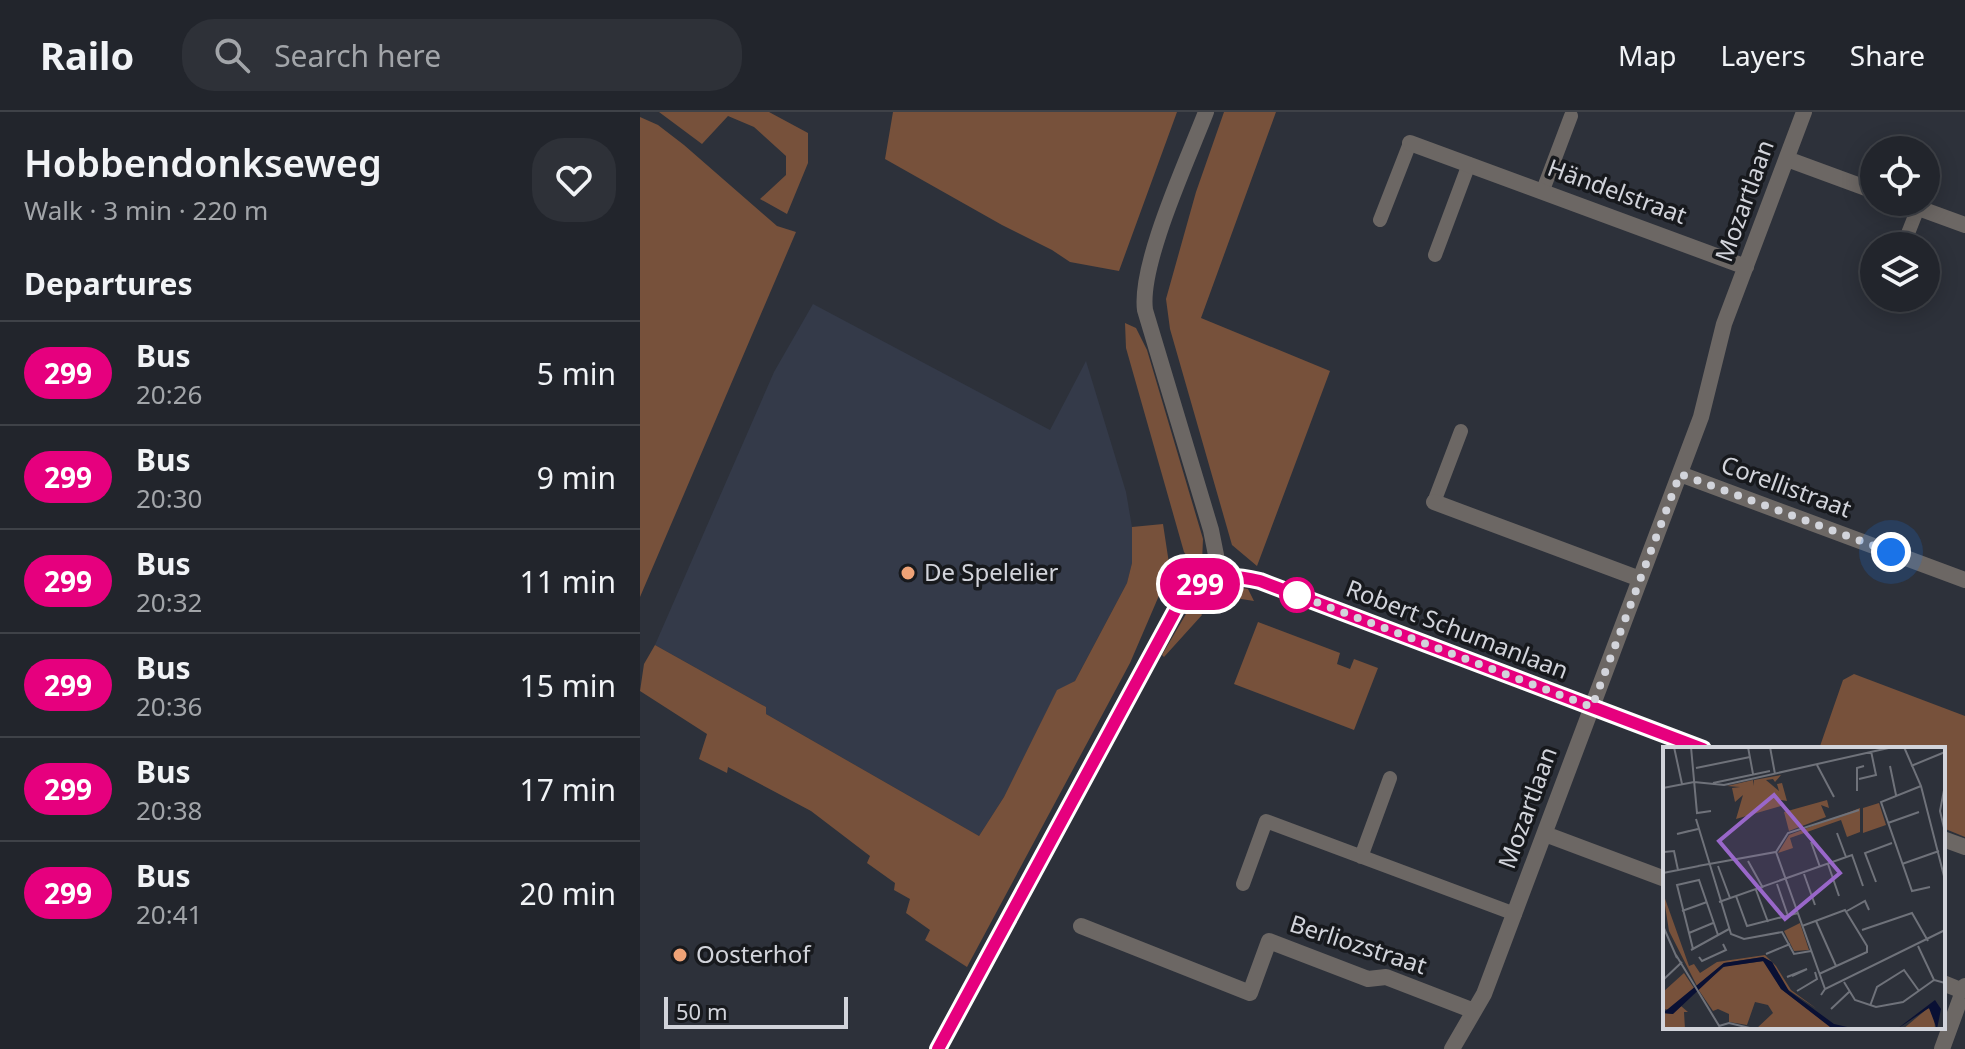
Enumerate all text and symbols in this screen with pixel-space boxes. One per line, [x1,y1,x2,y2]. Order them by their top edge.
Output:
search box [182,19,742,91]
text: Railo [40,29,134,81]
icon: search [210,33,254,77]
text: Search here [274,35,441,76]
text: Map [1618,36,1676,74]
text: Layers [1720,36,1806,74]
text: Share [1850,36,1925,74]
street label: Mozartlaan [1706,135,1781,266]
text: Hobbendonkseweg [24,136,382,188]
map controls [1860,136,1940,312]
button: locate [1860,136,1940,216]
button: heart [532,138,616,222]
street label: Händelstraat [1543,150,1692,231]
text: Walk · 3 min · 220 m [24,192,268,228]
button: layers [1860,232,1940,312]
text: Departures [24,263,193,304]
text: Bus [136,335,191,376]
text: 5 min [537,353,616,394]
text: 299 [44,354,92,392]
text: 20:26 [136,376,202,412]
text: Bus [136,439,191,480]
street label: Corellistraat [1717,447,1857,525]
text: 9 min [537,457,616,498]
text: 299 [44,458,92,496]
text: 20:30 [136,480,202,516]
your location [1871,532,1911,572]
text: Bus [136,543,191,584]
place label: De Spelelier [924,555,1058,588]
line badge: 299 [1154,558,1246,610]
text: 11 min [520,561,616,602]
text: 299 [44,562,92,600]
marker: De Spelelier [899,564,917,582]
text: 299 [1176,565,1224,603]
street label: Robert Schumanlaan [1342,571,1573,686]
unlabelled marker [1280,578,1314,612]
text: 20:32 [136,584,202,620]
text: Bus [136,647,191,688]
text: 15 min [520,665,616,706]
text: 299 [44,666,92,704]
text: 20:36 [136,688,202,724]
street label: Mozartlaan [1489,742,1564,873]
inset map [1663,747,1945,1029]
text: Bus [136,751,191,792]
text: 17 min [520,769,616,810]
text: 299 [44,770,92,808]
text: 20:38 [136,792,202,828]
text: Bus [136,855,191,896]
text: 20 min [520,873,616,914]
text: 299 [44,874,92,912]
text: 20:41 [136,896,202,932]
street label: Berliozstraat [1286,906,1431,981]
place label: Oosterhof [696,937,812,970]
marker: Oosterhof [671,946,689,964]
scale bar [664,993,848,1029]
text: 50 m [676,996,727,1026]

